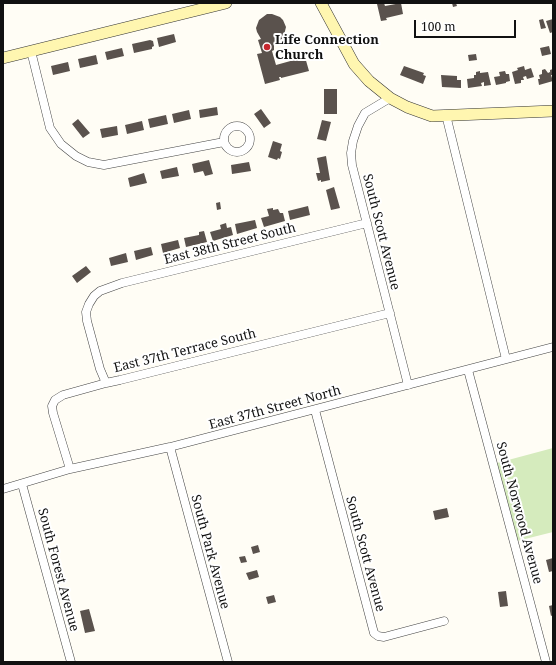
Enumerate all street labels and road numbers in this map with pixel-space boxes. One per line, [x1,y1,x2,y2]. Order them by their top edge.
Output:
street label: South Scott Avenue [359,172,403,292]
street label: East 38th Street South [162,220,298,268]
street label: East 37th Terrace South [112,326,258,376]
street label: East 37th Street North [207,383,343,433]
street label: South Norwood Avenue [492,440,546,586]
street label: South Park Avenue [187,493,233,611]
street label: South Scott Avenue [342,495,388,613]
street label: South Forest Avenue [34,507,82,633]

